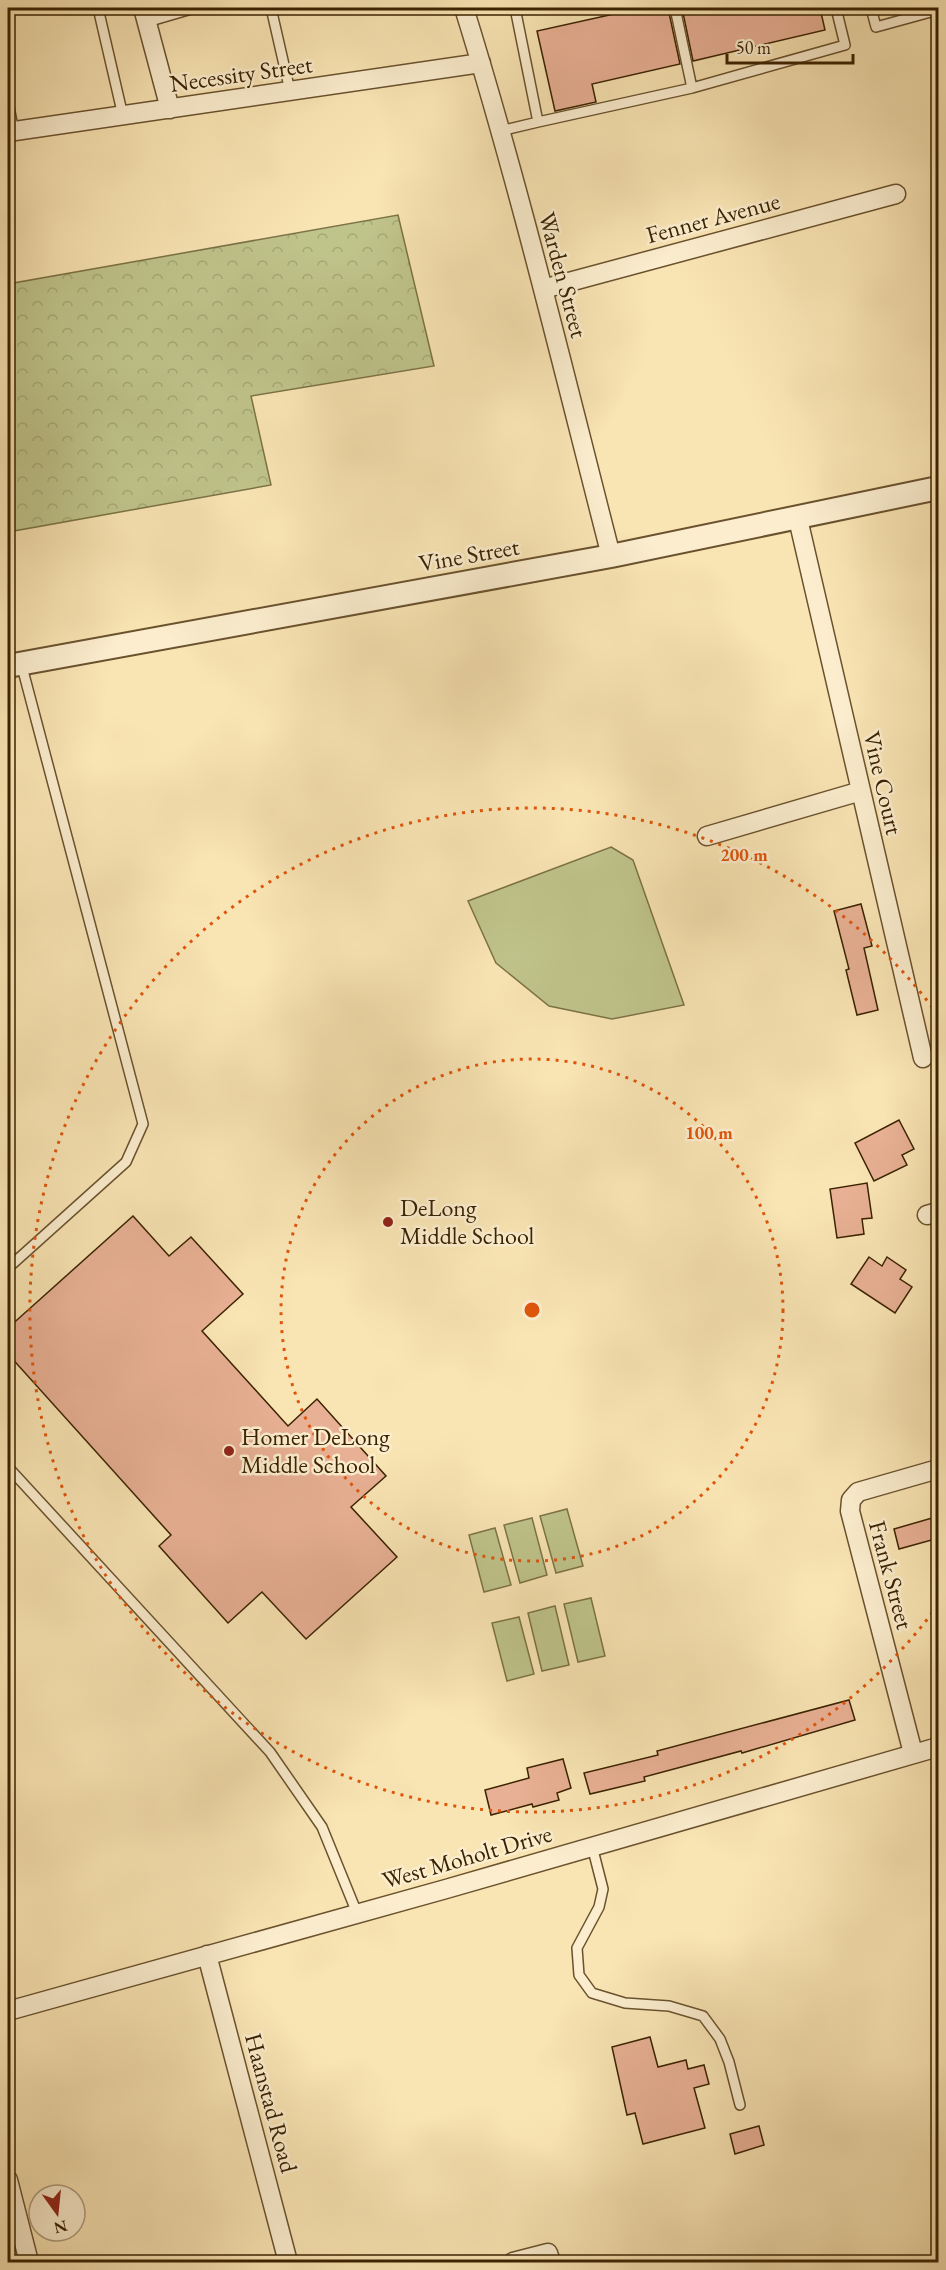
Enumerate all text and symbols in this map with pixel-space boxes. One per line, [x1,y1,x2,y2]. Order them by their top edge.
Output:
scale bar [727,27,853,65]
text: 50 m [736,36,771,59]
street label: Necessity Street [168,48,315,99]
street label: Fenner Avenue [643,185,783,250]
street label: Warden Street [532,209,595,342]
street label: Vine Street [416,530,522,579]
street label: Vine Court [857,728,911,838]
text: 200 m [720,843,768,866]
text: 100 m [685,1121,733,1144]
place label: DeLong Middle School [400,1192,534,1251]
marker: DeLong Middle School [381,1215,395,1229]
centre of rings [522,1300,542,1320]
place label: Homer DeLong Middle School [241,1421,390,1480]
marker: Homer DeLong Middle School [222,1444,236,1458]
street label: Frank Street [862,1517,921,1633]
street label: West Moholt Drive [379,1818,555,1896]
street label: Haanstad Road [238,2030,305,2177]
north arrow [27,2183,87,2243]
text: N [52,2215,70,2239]

